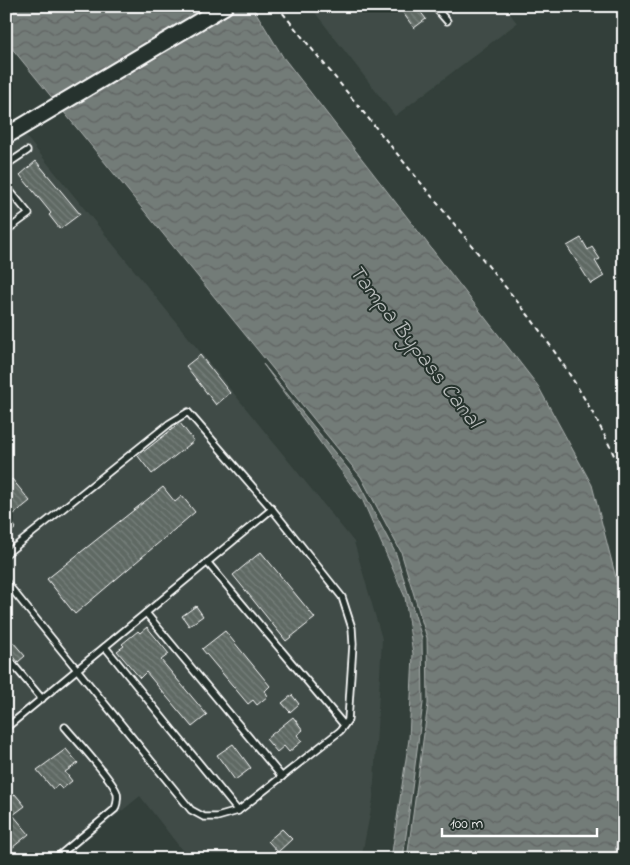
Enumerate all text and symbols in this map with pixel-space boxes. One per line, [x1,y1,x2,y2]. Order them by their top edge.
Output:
water label: Tampa Bypass Canal [340,258,490,437]
scale bar [442,805,598,837]
text: 100 m [450,813,483,835]

